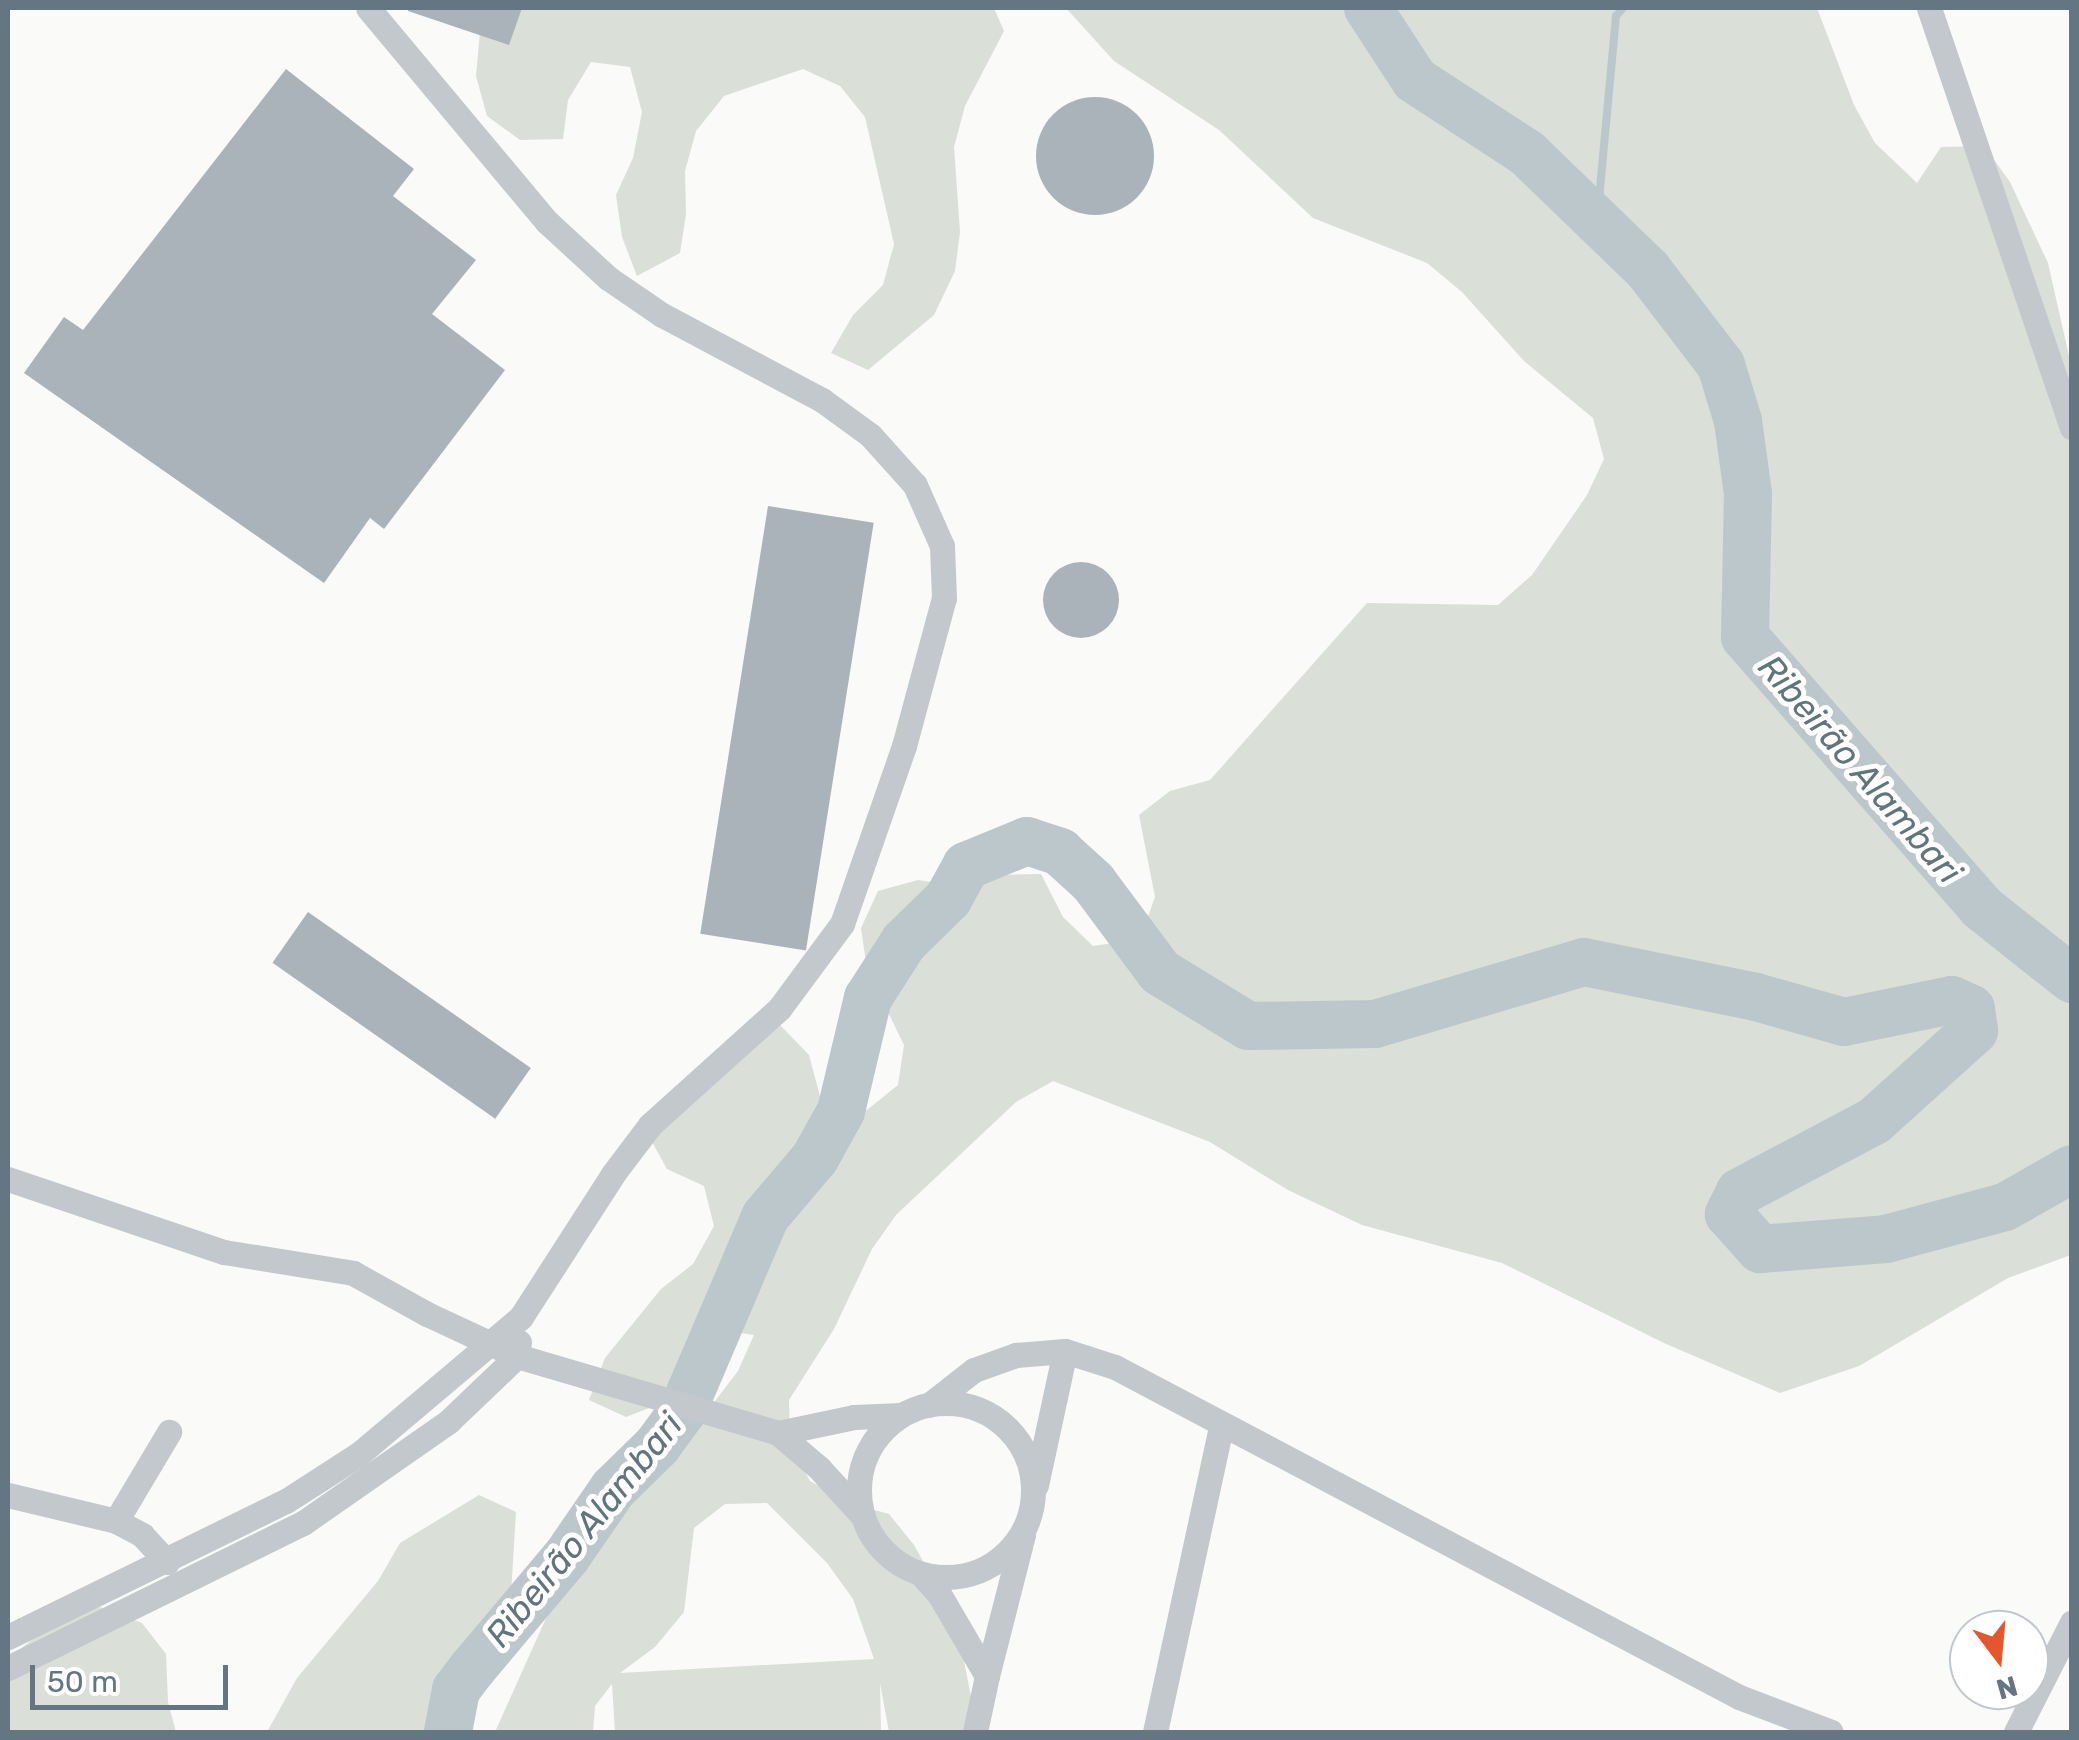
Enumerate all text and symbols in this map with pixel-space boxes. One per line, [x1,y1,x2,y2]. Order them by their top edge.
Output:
water label: Ribeirão Alambari [1749,646,1971,892]
water label: Ribeirão Alambari [476,1404,692,1656]
north arrow [1949,1610,2049,1710]
scale bar [35,1645,232,1707]
text: 50 m [47,1664,118,1700]
text: N [1993,1669,2021,1706]

